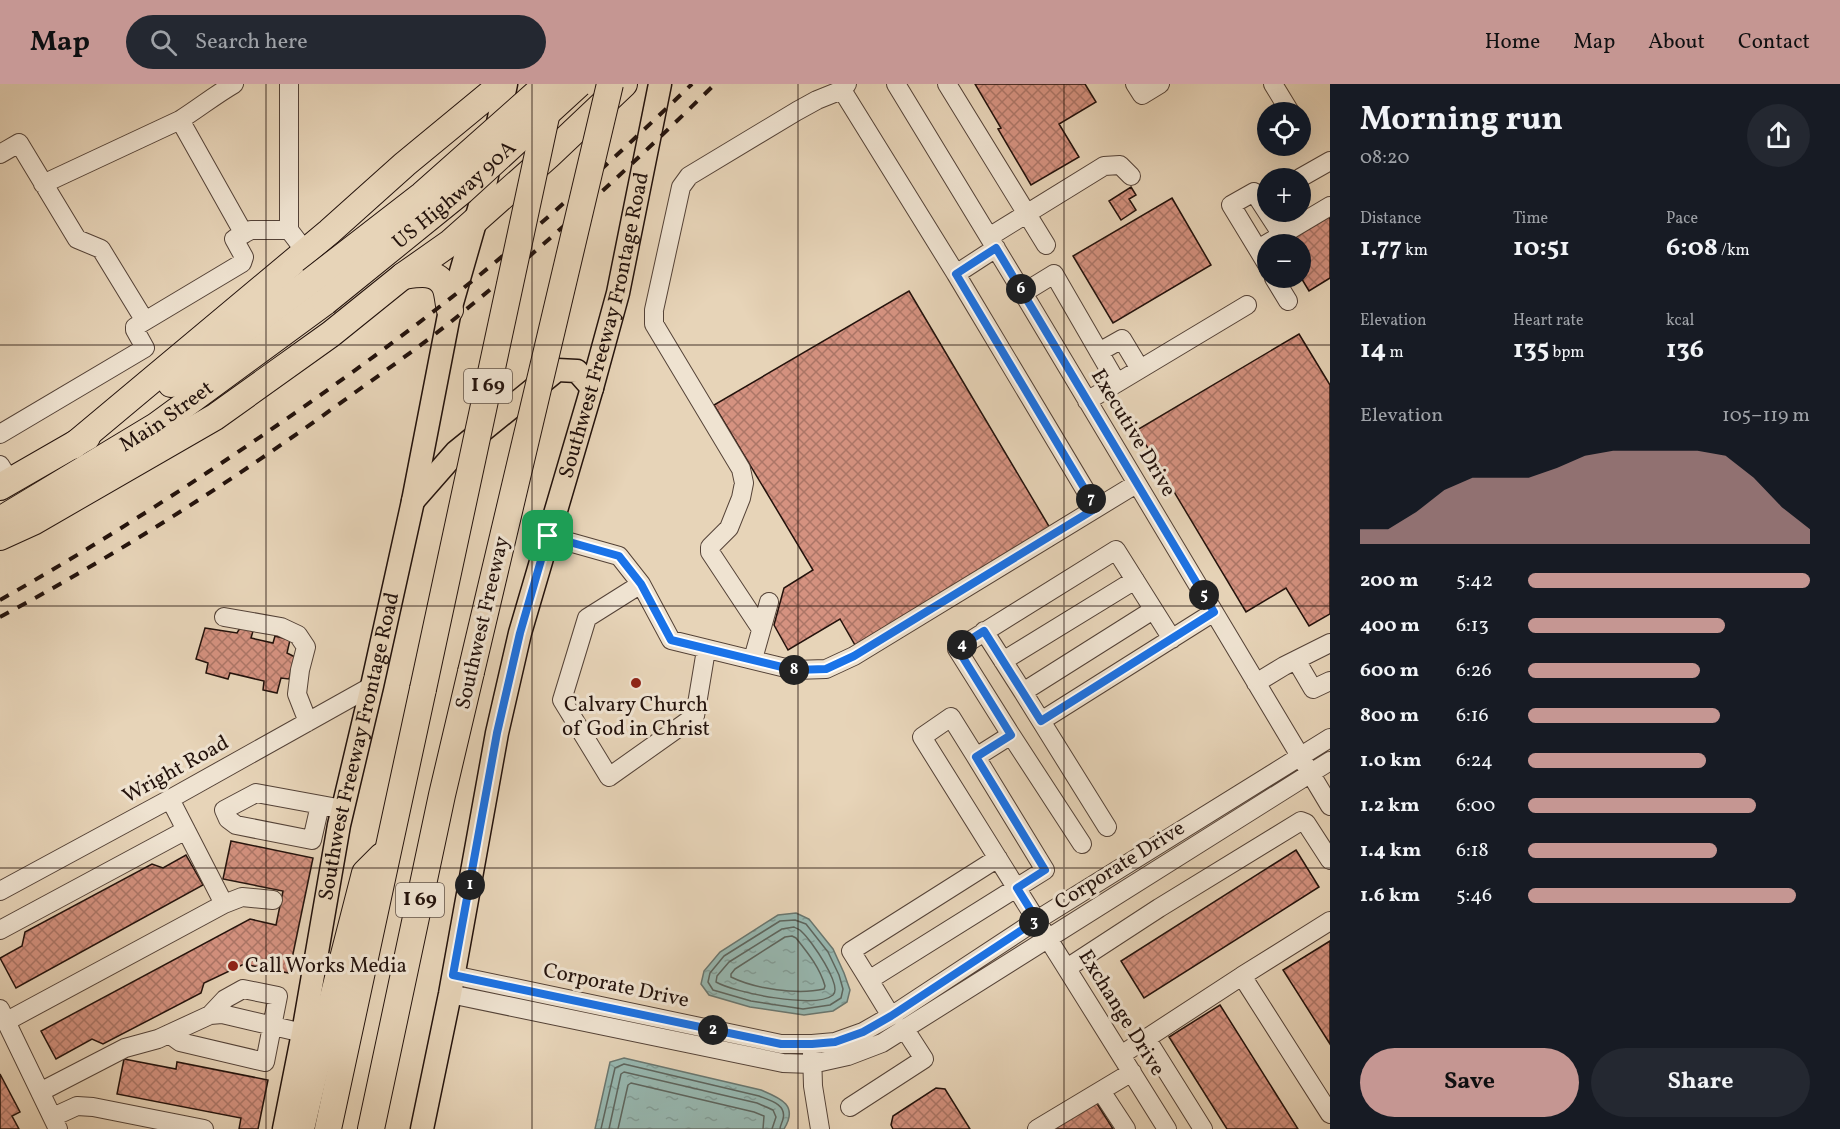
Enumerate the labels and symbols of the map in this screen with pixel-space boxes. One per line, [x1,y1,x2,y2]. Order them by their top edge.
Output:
street label: US Highway 90A [386,134,523,256]
street label: Southwest Freeway Frontage Road [552,170,656,482]
pin: 6 [1006,274,1036,304]
street label: Executive Drive [1083,364,1183,502]
road number: I 69 [464,369,512,403]
street label: Main Street [114,374,219,459]
pin: 7 [1076,484,1106,514]
pin [522,510,573,561]
street label: Southwest Freeway [449,533,517,713]
pin: 5 [1189,580,1219,610]
street label: Southwest Freeway Frontage Road [312,589,407,903]
pin: 4 [947,630,977,660]
pin: 8 [779,655,809,685]
marker: Calvary Church of God in Christ [629,676,643,690]
place label: Calvary Church of God in Christ [562,691,710,744]
street label: Wright Road [118,729,234,811]
street label: Corporate Drive [1049,814,1191,918]
pin: 1 [455,870,485,900]
road number: I 69 [396,883,444,917]
pin: 3 [1019,907,1049,937]
street label: Exchange Drive [1071,944,1171,1082]
place label: Call Works Media [245,952,407,981]
street label: Corporate Drive [540,956,692,1016]
marker: Call Works Media [226,959,240,973]
pin: 2 [698,1015,728,1045]

